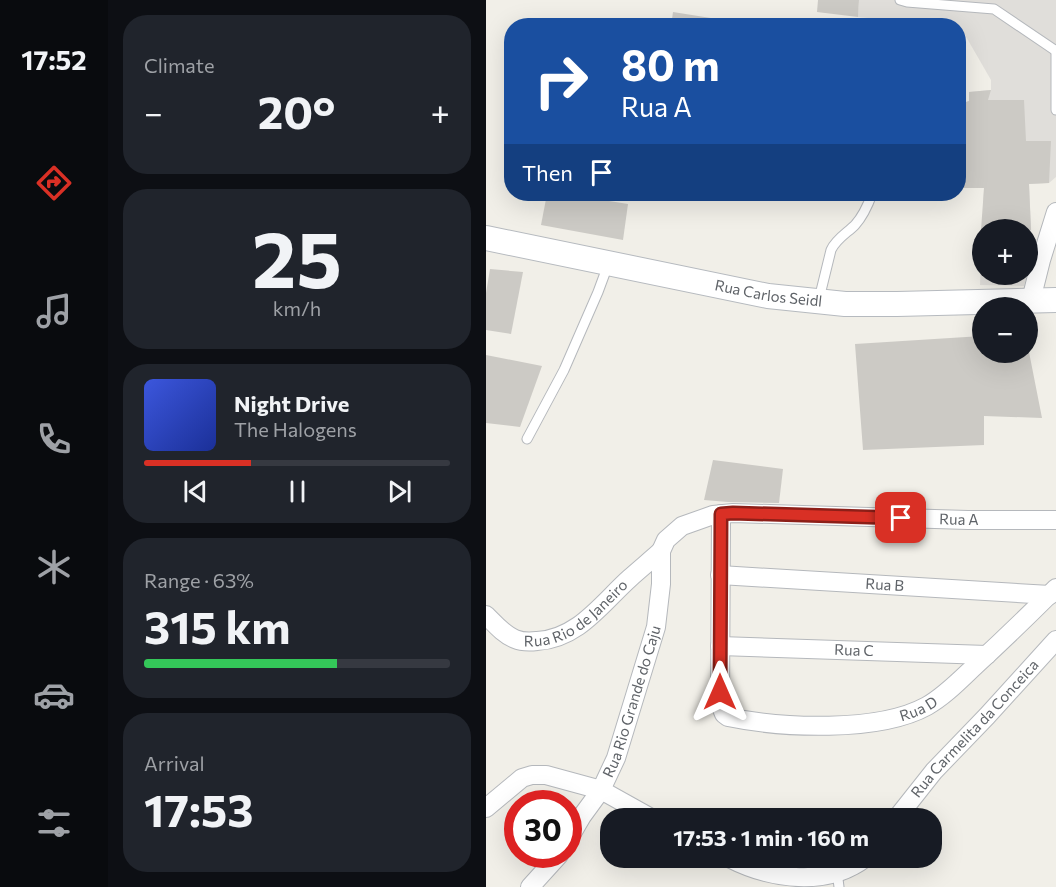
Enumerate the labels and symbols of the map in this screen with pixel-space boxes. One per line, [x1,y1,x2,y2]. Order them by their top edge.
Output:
street label: Rua Carlos Seidl [713,275,823,310]
pin [875,492,926,543]
street label: Rua A [939,509,979,528]
street label: Rua B [865,574,905,594]
street label: Rua Rio de Janeiro [524,575,631,650]
street label: Rua Rio Grande do Caju [598,623,664,780]
street label: Rua C [834,640,874,659]
street label: Rua Carmelita da Conceica [907,655,1042,801]
position arrow [688,660,752,724]
street label: Rua D [897,692,941,724]
speed limit sign: 30 [504,790,582,868]

